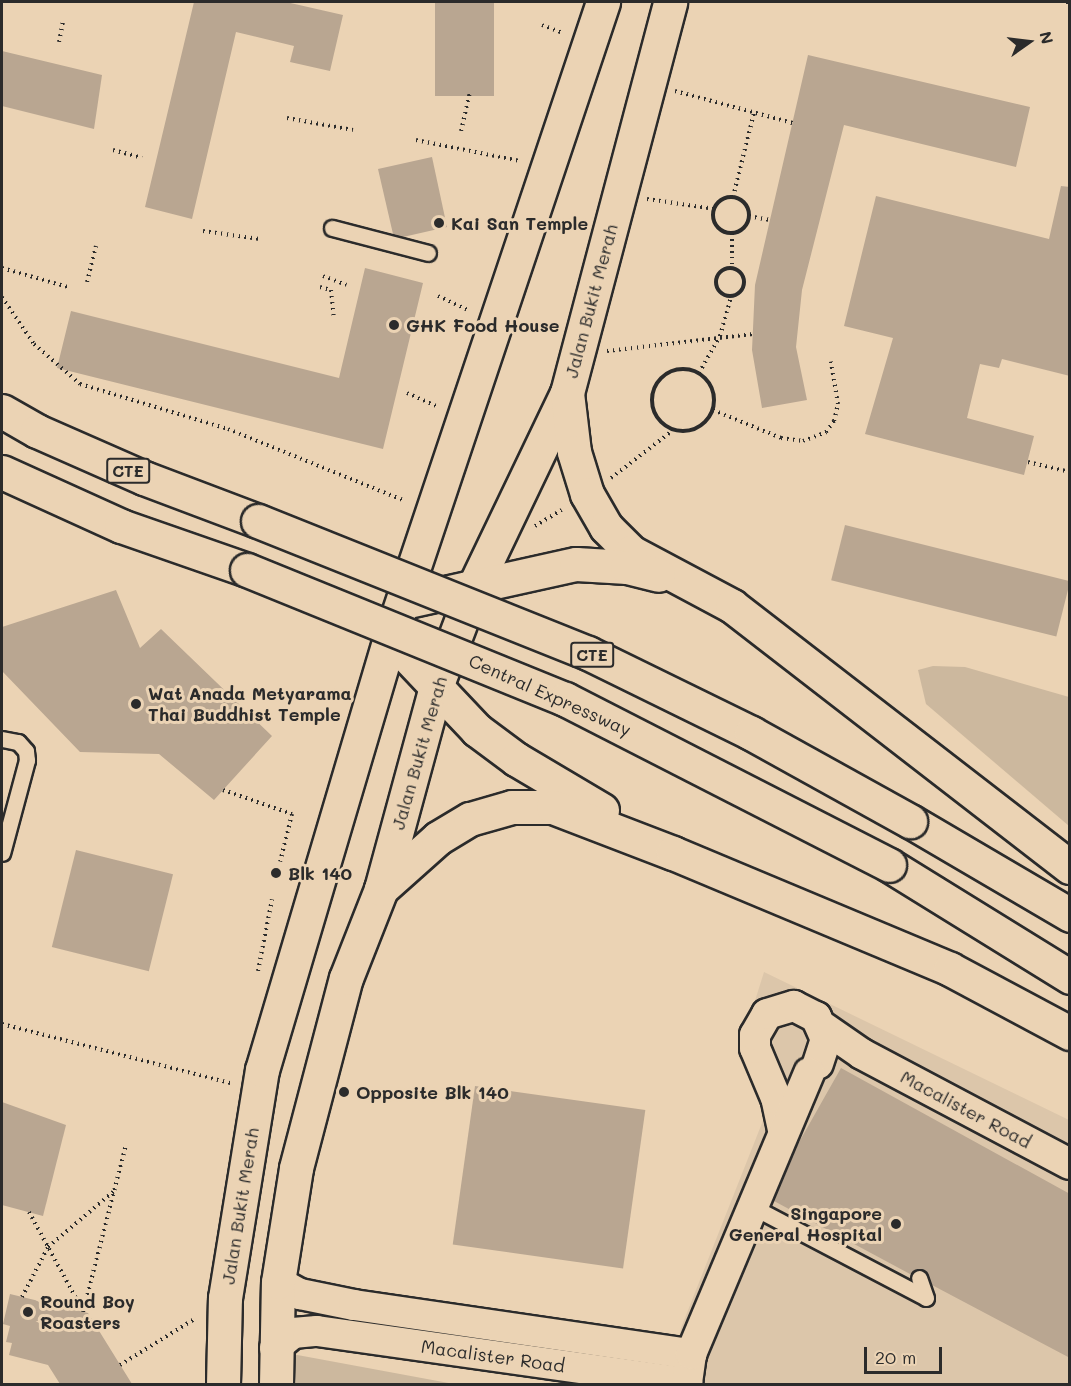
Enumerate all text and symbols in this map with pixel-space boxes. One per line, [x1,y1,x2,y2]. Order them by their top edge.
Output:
north arrow [999,12,1059,72]
text: N [1035,29,1059,46]
place label: Kai San Temple [451,212,588,234]
marker: Kai San Temple [432,216,446,230]
street label: Jalan Bukit Merah [560,222,622,380]
place label: GHK Food House [406,314,559,336]
marker: GHK Food House [387,318,401,332]
road number: CTE [106,458,150,484]
road number: CTE [570,642,614,668]
street label: Central Expressway [466,649,634,741]
street label: Jalan Bukit Merah [387,674,451,832]
place label: Wat Anada Metyarama Thai Buddhist Temple [148,683,352,726]
marker: Wat Anada Metyarama Thai Buddhist Temple [129,697,143,711]
place label: Blk 140 [288,862,352,884]
marker: Blk 140 [269,866,283,880]
street label: Macalister Road [897,1065,1035,1153]
place label: Opposite Blk 140 [356,1081,509,1103]
marker: Opposite Blk 140 [337,1085,351,1099]
street label: Jalan Bukit Merah [217,1126,263,1286]
place label: Singapore General Hospital [729,1203,882,1246]
marker: Singapore General Hospital [887,1215,905,1233]
place label: Round Boy Roasters [40,1291,135,1334]
marker: Round Boy Roasters [21,1305,35,1319]
street label: Macalister Road [420,1335,566,1377]
scale bar [867,1335,945,1373]
text: 20 m [875,1345,916,1369]

